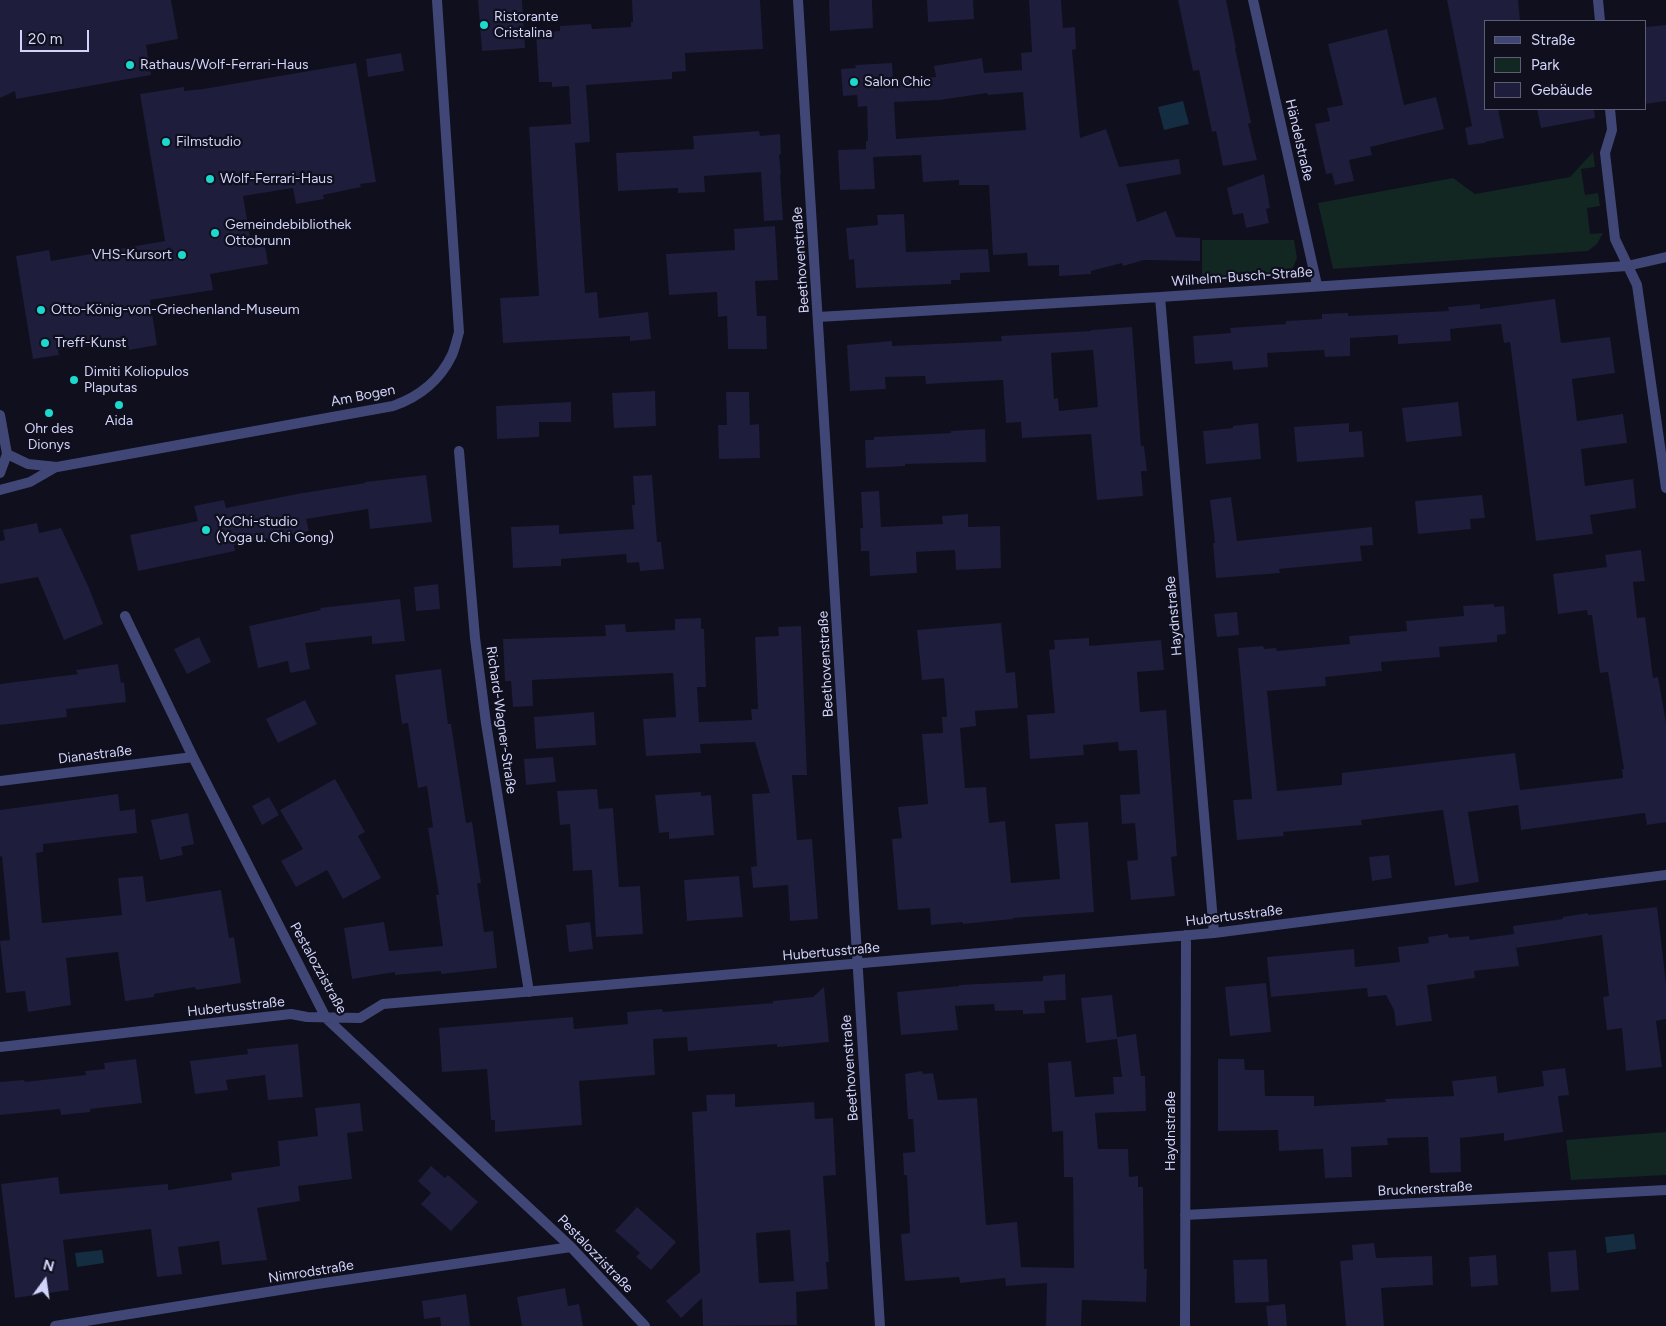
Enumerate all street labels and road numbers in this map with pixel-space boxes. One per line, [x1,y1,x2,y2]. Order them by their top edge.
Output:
street label: Händelstraße [1281,97,1317,183]
street label: Beethovenstraße [789,206,813,314]
street label: Wilhelm-Busch-Straße [1171,264,1313,290]
street label: Am Bogen [329,382,397,410]
street label: Haydnstraße [1162,575,1186,657]
street label: Beethovenstraße [815,610,837,718]
street label: Richard-Wagner-Straße [482,645,520,795]
street label: Dianastraße [57,742,133,768]
street label: Hubertusstraße [1184,902,1284,930]
street label: Pestalozzistraße [286,919,350,1017]
street label: Hubertusstraße [782,939,880,965]
street label: Hubertusstraße [187,994,285,1020]
street label: Beethovenstraße [838,1014,862,1122]
street label: Haydnstraße [1163,1091,1179,1171]
street label: Brucknerstraße [1377,1178,1473,1200]
street label: Pestalozzistraße [554,1211,636,1297]
street label: Nimrodstraße [267,1257,355,1287]

